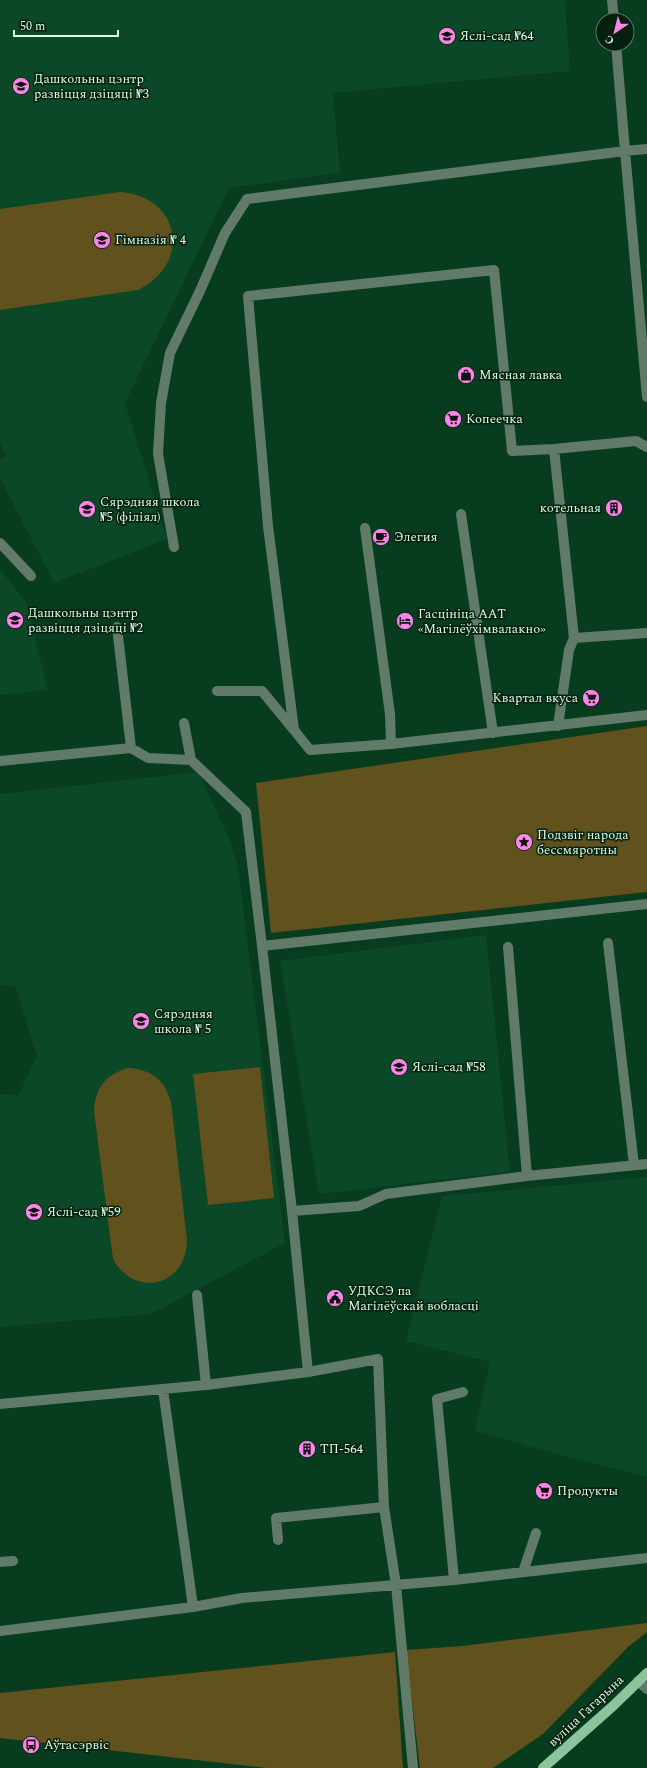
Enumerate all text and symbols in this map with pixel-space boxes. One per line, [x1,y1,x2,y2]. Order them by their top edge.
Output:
scale bar [14,12,118,38]
north arrow [595,12,635,52]
text: 50 m [20,17,45,36]
school or university icon: Яслі-сад №64 [437,26,457,46]
place label: Яслі-сад №64 [460,26,534,46]
text: С [601,30,618,49]
place label: Дашкольны цэнтр развіцця дзіцяці №3 [34,69,149,104]
school or university icon: Дашкольны цэнтр развіцця дзіцяці №3 [11,76,31,96]
school or university icon: Гімназія № 4 [92,230,112,250]
place label: Гімназія № 4 [115,230,187,250]
shop icon: Мясная лавка [456,365,476,385]
place label: Мясная лавка [479,365,563,385]
supermarket icon: Копеечка [443,409,463,429]
place label: Копеечка [466,409,523,429]
place label: Сярэдняя школа №5 (філіял) [100,492,200,527]
place label: котельная [540,498,601,518]
building icon: котельная [604,498,624,518]
school or university icon: Сярэдняя школа №5 (філіял) [77,499,97,519]
cafe icon: Элегия [371,527,391,547]
place label: Элегия [394,527,437,547]
place label: Дашкольны цэнтр развіцця дзіцяці №2 [28,603,143,638]
place label: Гасцініца ААТ «Магілёўхімвалакно» [418,604,546,639]
school or university icon: Дашкольны цэнтр развіцця дзіцяці №2 [5,610,25,630]
hotel icon: Гасцініца ААТ «Магілёўхімвалакно» [395,611,415,631]
place label: Квартал вкуса [492,688,579,708]
supermarket icon: Квартал вкуса [581,688,601,708]
place label: Подзвіг народа бессмяротны [537,825,629,860]
place icon: Подзвіг народа бессмяротны [514,832,534,852]
place label: Сярэдняя школа № 5 [154,1004,213,1039]
school or university icon: Сярэдняя школа № 5 [131,1011,151,1031]
school or university icon: Яслі-сад №58 [389,1057,409,1077]
place label: Яслі-сад №58 [412,1057,486,1077]
school or university icon: Яслі-сад №59 [24,1202,44,1222]
place label: Яслі-сад №59 [47,1202,121,1222]
place label: УДКСЭ па Магілёўскай вобласці [348,1281,479,1316]
public building icon: УДКСЭ па Магілёўскай вобласці [325,1288,345,1308]
building icon: ТП-564 [297,1439,317,1459]
place label: ТП-564 [320,1439,364,1459]
supermarket icon: Продукты [534,1481,554,1501]
place label: Продукты [557,1481,618,1501]
street label: вуліца Гагарына [543,1670,629,1752]
bus stop icon: Аўтасэрвіс [21,1735,41,1755]
place label: Аўтасэрвіс [44,1735,109,1755]

